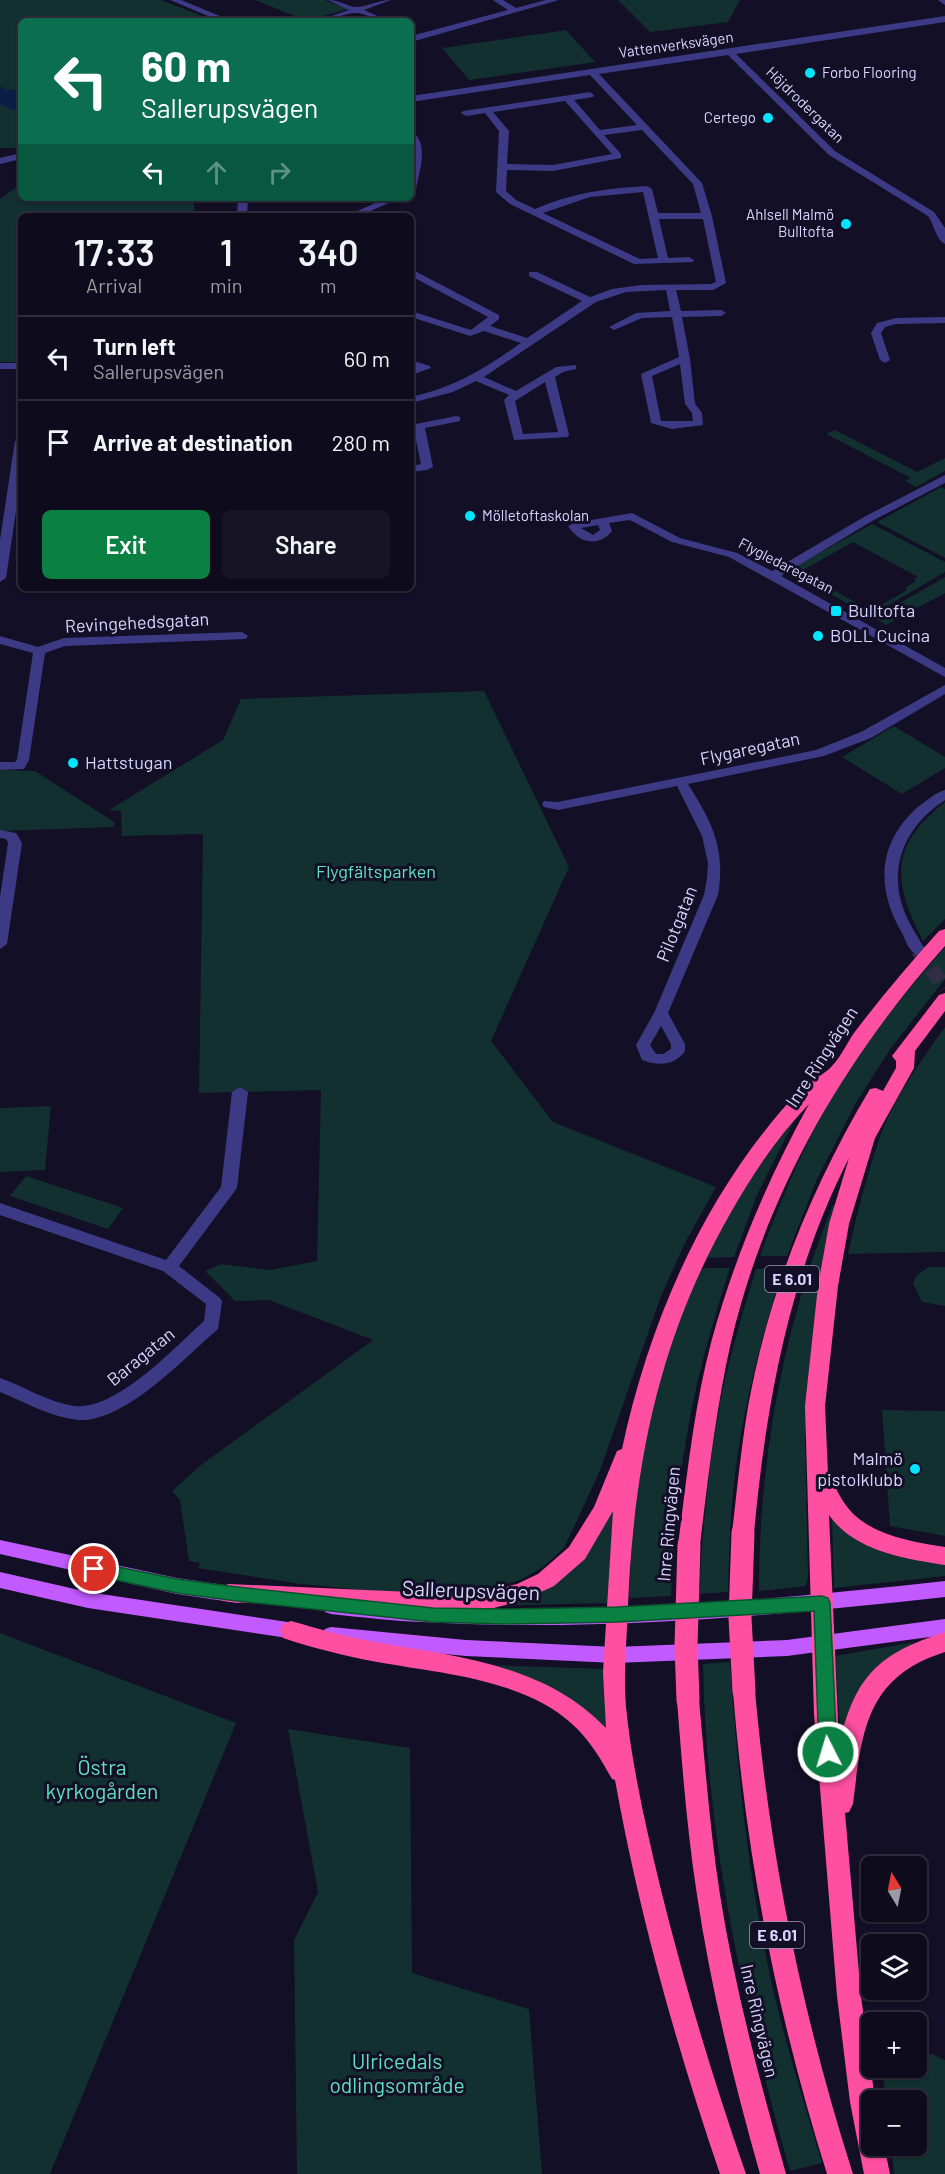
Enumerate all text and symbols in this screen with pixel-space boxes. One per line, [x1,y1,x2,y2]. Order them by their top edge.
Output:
street label: Vattenverksvägen [617,27,734,61]
text: 60 m [141,40,231,90]
icon: left [42,42,120,120]
street label: Höjdrodergatan [763,63,848,146]
place label: Forbo Flooring [822,63,917,81]
marker: Forbo Flooring [803,66,817,80]
text: Sallerupsvägen [141,91,318,123]
place label: Certego [704,108,756,126]
marker: Certego [761,111,775,125]
icon: left [137,156,170,189]
icon: ahead [200,156,233,189]
icon: right [263,156,296,189]
place label: Ahlsell Malmö Bulltofta [746,205,834,240]
marker: Ahlsell Malmö Bulltofta [839,217,853,231]
text: 17:33 [73,230,155,273]
text: 1 [220,230,233,273]
text: 340 [298,230,359,273]
text: Arrival [86,273,142,297]
text: min [210,273,243,297]
text: m [320,273,337,297]
text: Turn left [93,333,176,359]
icon: left [42,342,75,375]
text: 60 m [344,345,390,371]
text: Sallerupsvägen [93,359,224,383]
icon: arrive [42,426,75,459]
text: Arrive at destination [93,429,292,455]
text: 280 m [332,429,390,455]
place label: Mölletoftaskolan [482,506,589,524]
marker: Mölletoftaskolan [463,509,477,523]
button: Exit [42,510,210,579]
button: Share [222,510,390,579]
street label: Flygledaregatan [736,533,837,597]
place label: Bulltofta [848,599,915,621]
marker: Bulltofta [829,604,843,618]
street label: Revingehedsgatan [64,607,210,637]
place label: BOLL Cucina [830,624,930,646]
marker: BOLL Cucina [811,629,825,643]
street label: Flygaregatan [698,727,802,769]
place label: Hattstugan [85,751,172,773]
marker: Hattstugan [66,756,80,770]
park label: Flygfältsparken [316,860,436,882]
street label: Pilotgatan [651,883,701,965]
street label: Inre Ringvägen [781,1002,862,1111]
road number: E 6.01 [765,1266,819,1292]
street label: Baragatan [102,1322,179,1390]
place label: Malmö pistolklubb [817,1447,903,1490]
marker: Malmö pistolklubb [908,1462,922,1476]
street label: Inre Ringvägen [652,1465,684,1582]
pin [68,1543,119,1594]
icon: arrive [77,1552,110,1585]
street label: Sallerupsvägen [402,1575,540,1604]
position arrow [796,1720,860,1784]
park label: Östra kyrkogården [46,1754,158,1803]
north arrow [861,1856,927,1922]
map controls [861,1856,927,2156]
road number: E 6.01 [750,1922,804,1948]
button: layers [861,1934,927,2000]
street label: Inre Ringvägen [736,1962,784,2079]
button: + [861,2012,927,2078]
park label: Ulricedals odlingsområde [329,2048,465,2097]
button: − [861,2090,927,2156]

